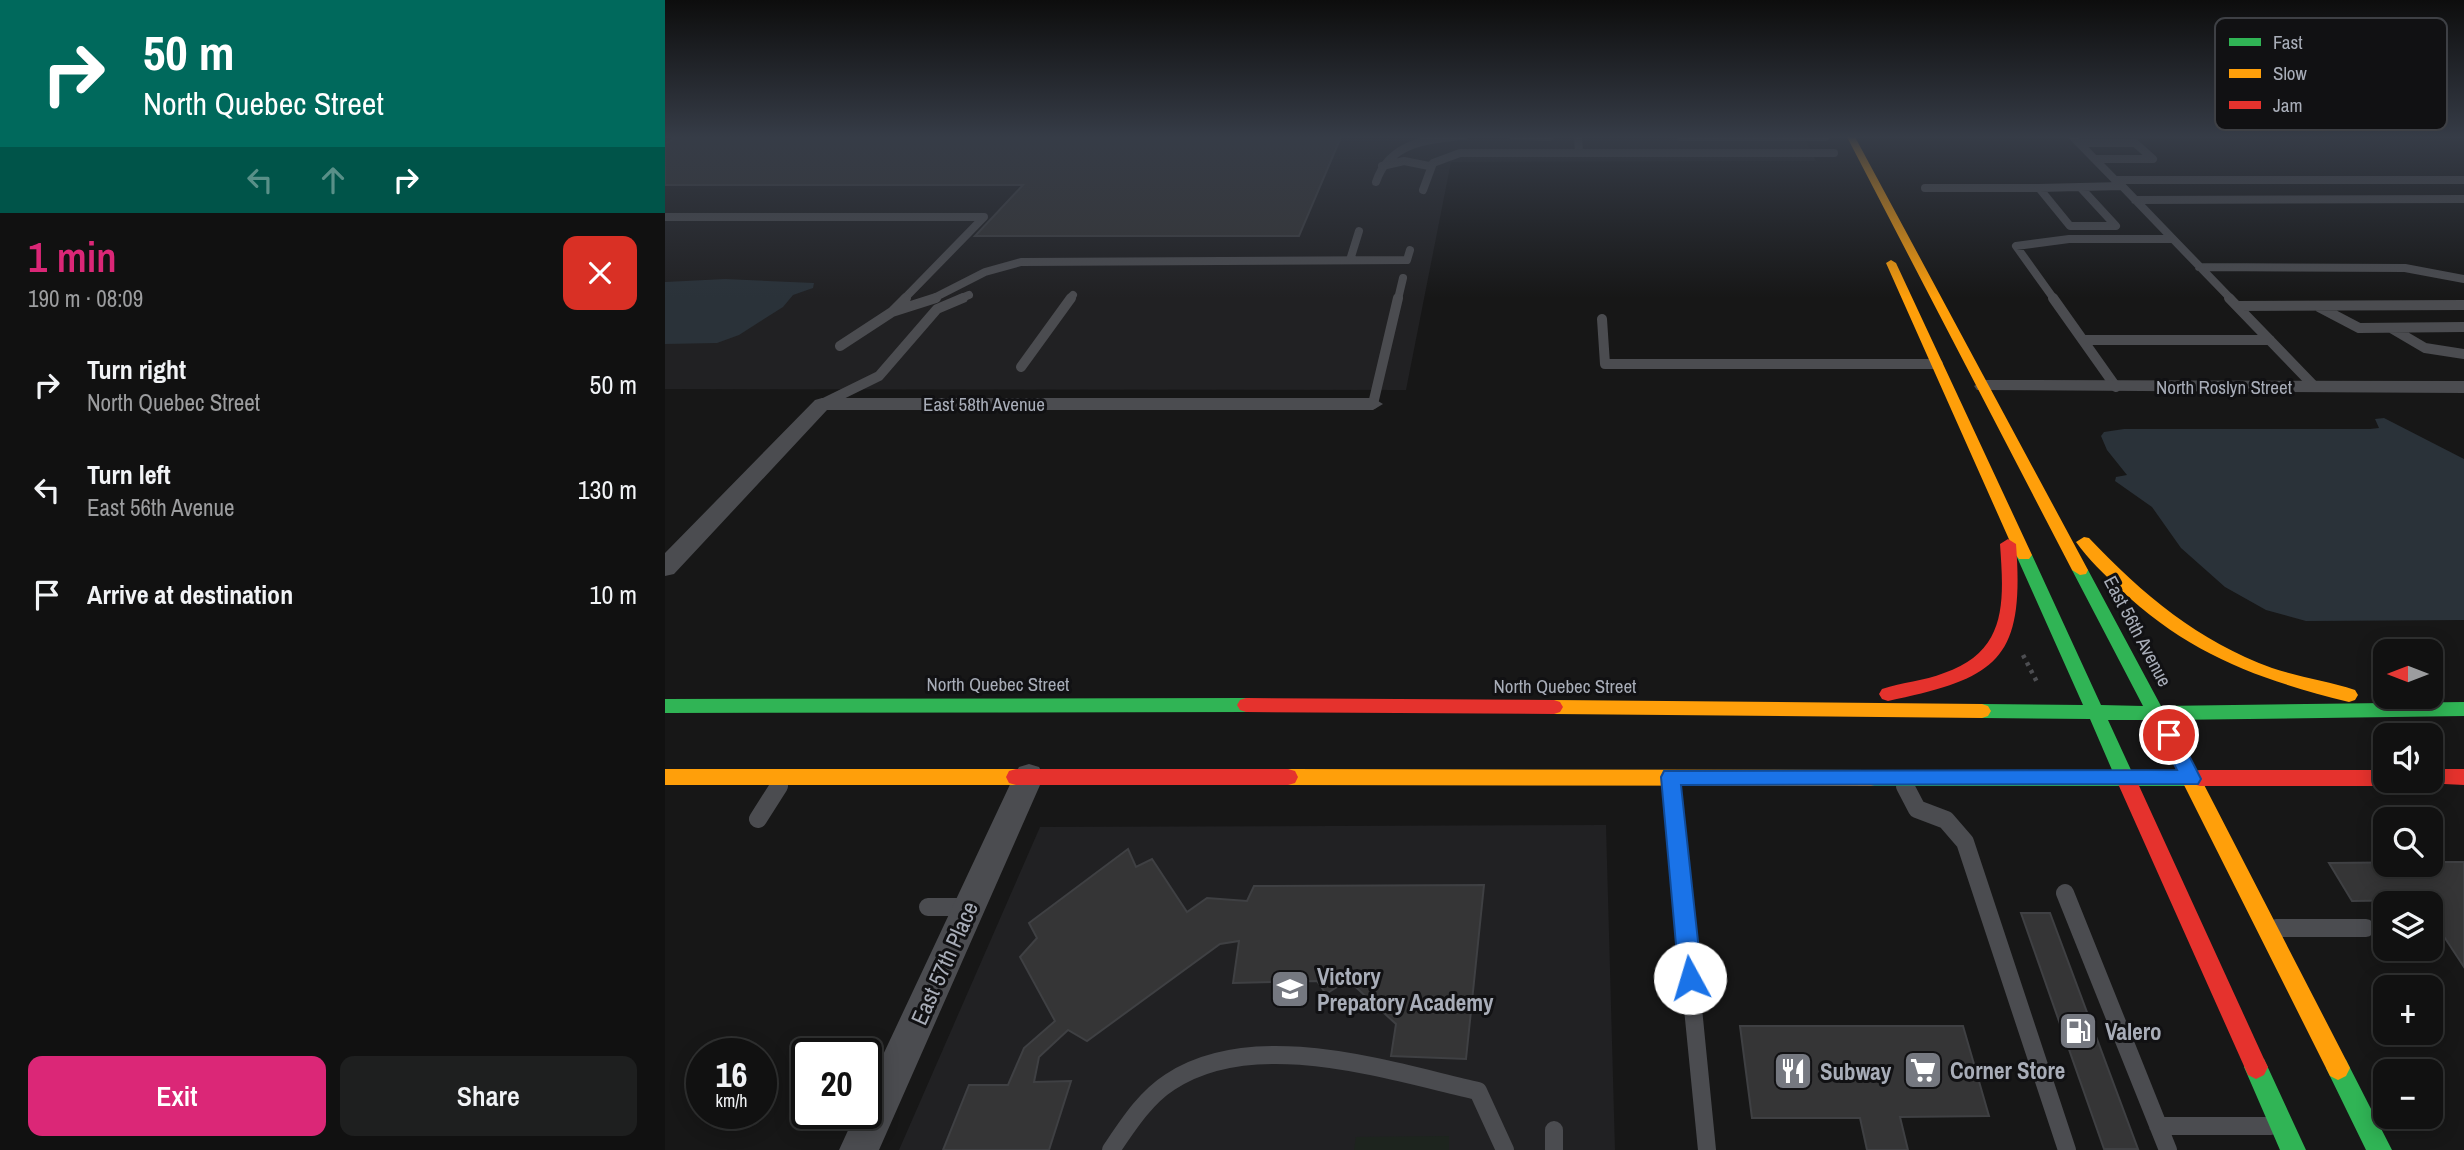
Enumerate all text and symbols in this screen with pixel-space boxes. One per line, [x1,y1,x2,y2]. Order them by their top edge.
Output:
legend [2215,18,2447,130]
text: 50 m [143,19,235,85]
icon: right [28,28,119,119]
text: Fast [2273,29,2303,55]
text: Slow [2273,60,2308,86]
text: North Quebec Street [143,82,384,125]
text: Jam [2273,92,2302,118]
icon: left [241,161,279,199]
icon: ahead [314,161,352,199]
icon: right [387,161,425,199]
text: 1 min [28,229,117,285]
button: close [563,236,637,310]
text: 190 m · 08:09 [28,283,143,314]
text: Turn right [87,352,186,387]
icon: right [28,366,66,404]
text: 50 m [590,367,637,402]
street label: North Roslyn Street [2156,374,2293,400]
text: North Quebec Street [87,387,260,418]
street label: East 58th Avenue [923,391,1045,417]
text: Turn left [87,457,171,492]
icon: left [28,471,66,509]
text: 130 m [578,472,637,507]
text: East 56th Avenue [87,492,235,523]
street label: East 56th Avenue [2098,571,2178,691]
icon: arrive [28,576,66,614]
text: Arrive at destination [87,577,293,612]
text: 10 m [590,577,637,612]
north arrow [2373,639,2443,709]
map controls [2373,639,2443,1129]
street label: North Quebec Street [927,671,1070,697]
street label: North Quebec Street [1494,673,1637,699]
pin [2139,705,2199,765]
icon: arrive [2150,716,2188,754]
button: sound [2373,723,2443,793]
button: search [2373,807,2443,877]
button: layers [2373,891,2443,961]
street label: East 57th Place [903,896,985,1030]
position arrow [1653,941,1727,1015]
place label: Victory Prepatory Academy [1317,961,1494,1018]
school or university icon: Victory Prepatory Academy [1269,968,1311,1010]
button: + [2373,975,2443,1045]
fuel station icon: Valero [2057,1010,2099,1052]
place label: Valero [2105,1016,2162,1047]
speed limit sign: 20 [791,1038,882,1129]
supermarket icon: Corner Store [1902,1049,1944,1091]
restaurant icon: Subway [1772,1050,1814,1092]
text: 16 [716,1051,747,1098]
place label: Corner Store [1950,1055,2065,1086]
button: Exit [28,1056,326,1136]
button: Share [340,1056,637,1136]
place label: Subway [1820,1056,1892,1087]
button: − [2373,1059,2443,1129]
text: km/h [716,1088,748,1113]

